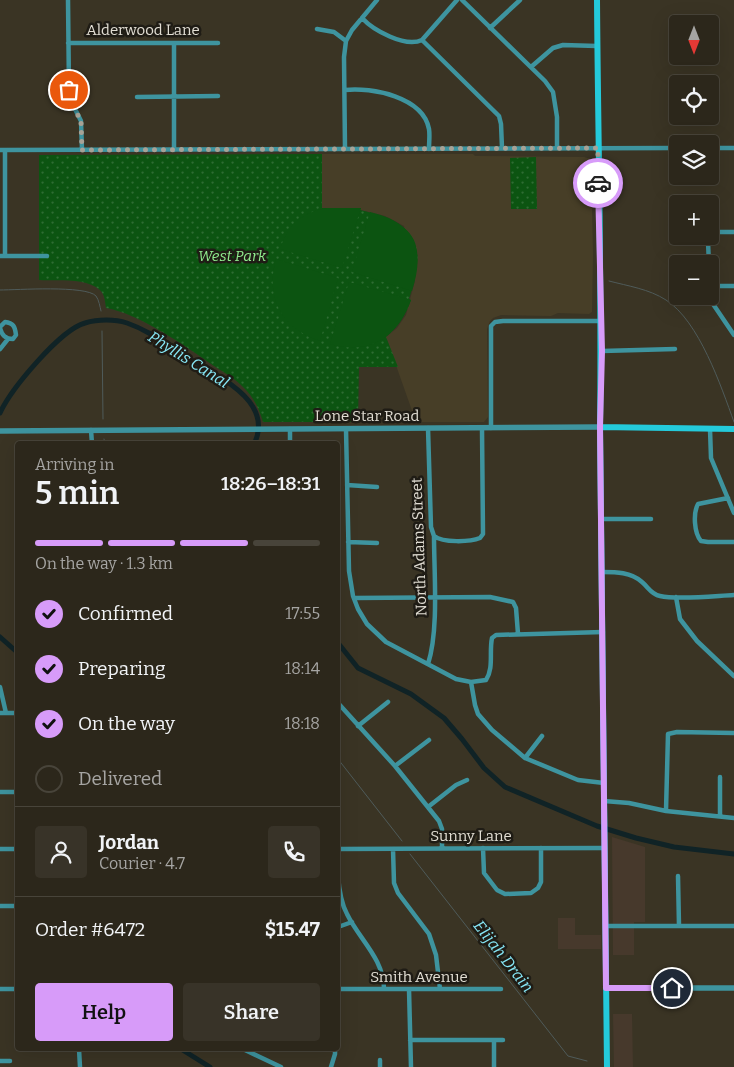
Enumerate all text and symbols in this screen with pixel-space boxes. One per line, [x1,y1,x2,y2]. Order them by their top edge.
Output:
north arrow [669,15,719,65]
map controls [669,15,719,305]
street label: Alderwood Lane [86,21,200,39]
pin [48,69,90,111]
button: locate [669,75,719,125]
icon: bag [55,76,83,104]
button: layers [669,135,719,185]
courier [573,158,623,208]
icon: car [584,169,612,197]
button: + [669,195,719,245]
park label: West Park [198,247,267,265]
button: − [669,255,719,305]
water label: Phyllis Canal [145,327,233,392]
street label: Lone Star Road [315,407,419,425]
text: Arriving in [35,455,114,474]
text: 18:26–18:31 [221,472,320,495]
text: 5 min [35,474,119,512]
street label: North Adams Street [408,477,430,617]
text: On the way · 1.3 km [35,554,173,573]
icon: check [35,600,63,628]
text: Confirmed [78,602,173,625]
text: 17:55 [285,604,320,623]
icon: check [35,655,63,683]
text: Preparing [78,657,166,680]
text: 18:14 [285,659,320,678]
icon: check [35,710,63,738]
text: On the way [78,712,175,735]
text: 18:18 [284,714,320,733]
text: Delivered [78,767,162,790]
button: person [35,826,87,878]
button: phone [268,826,320,878]
street label: Sunny Lane [430,827,512,845]
text: Jordan [99,831,159,854]
text: Courier · 4.7 [99,854,185,873]
water label: Elijah Drain [470,917,538,996]
text: Order #6472 [35,918,145,941]
text: $15.47 [265,918,320,941]
pin [651,967,693,1009]
street label: Smith Avenue [370,968,468,986]
icon: home [658,974,686,1002]
button: Help [35,983,173,1041]
button: Share [183,983,320,1041]

